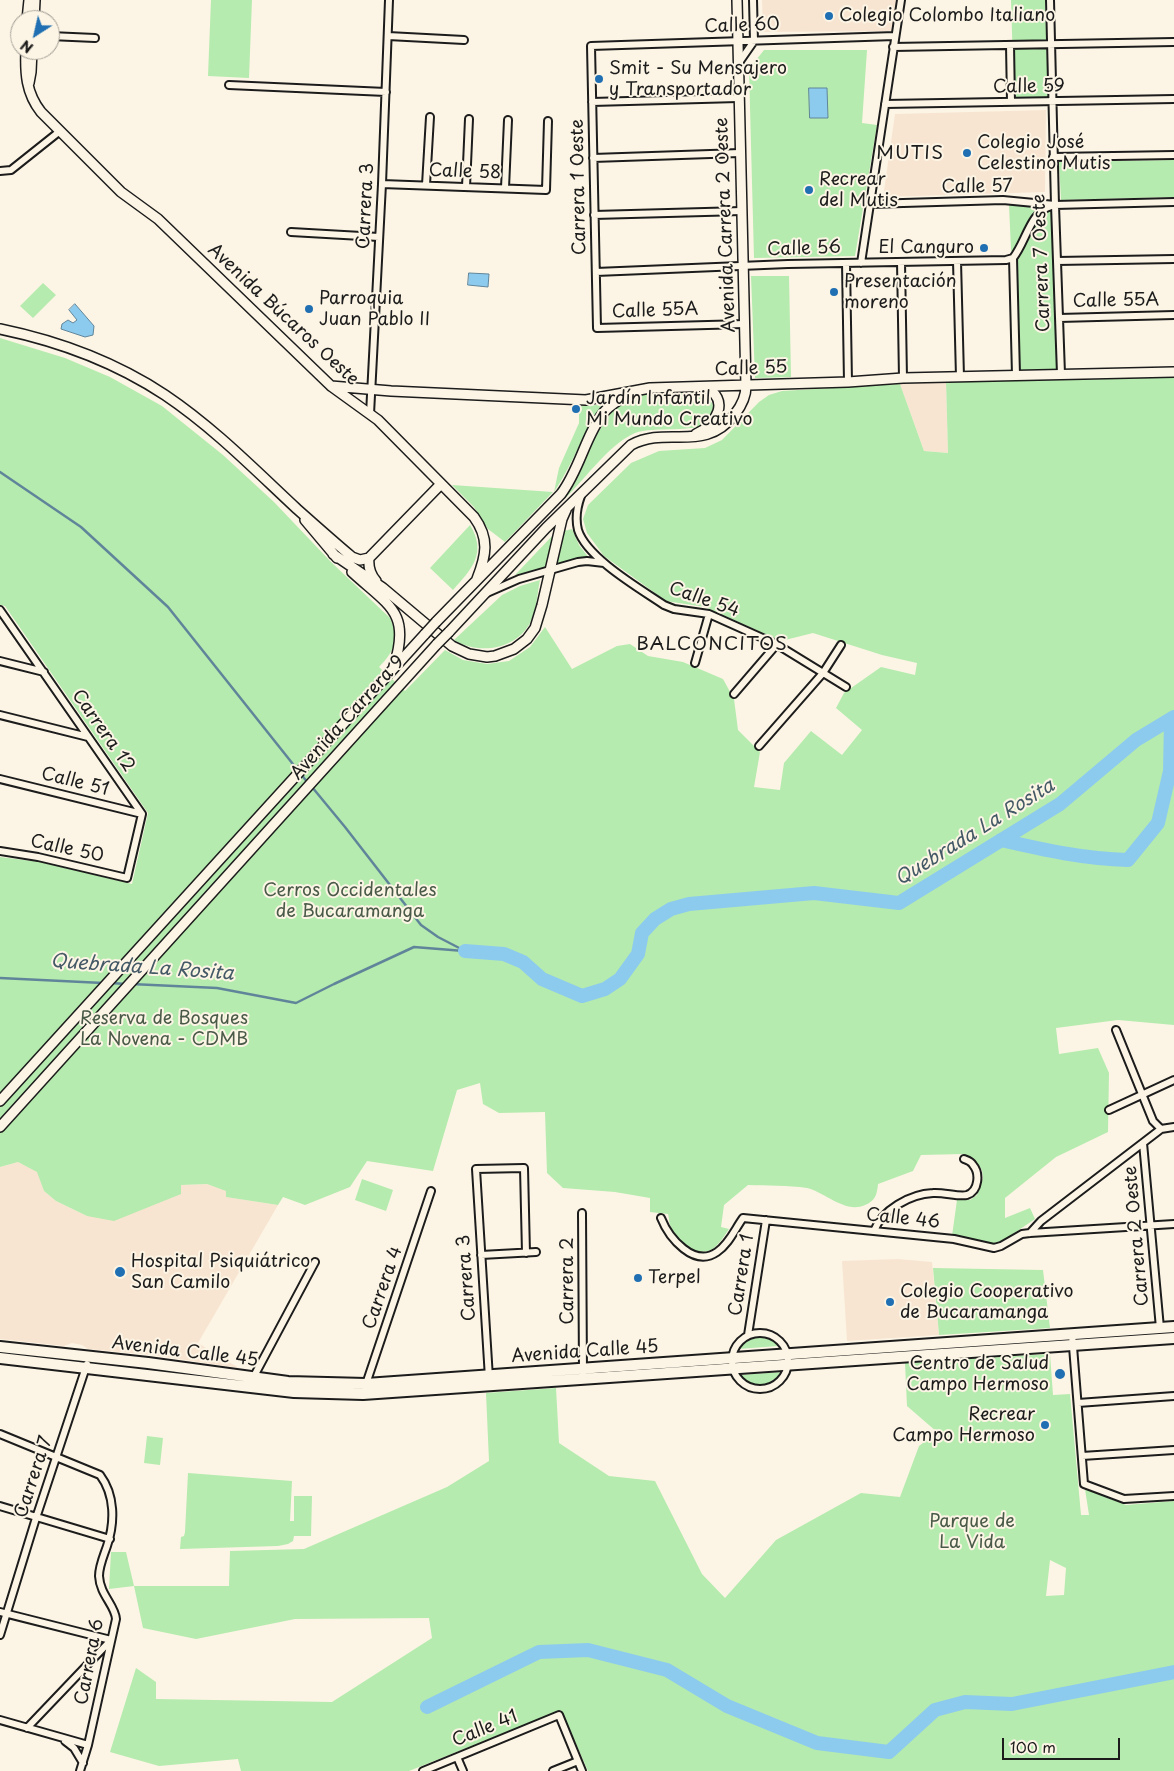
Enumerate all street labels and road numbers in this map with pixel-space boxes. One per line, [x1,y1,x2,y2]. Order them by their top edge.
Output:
street label: Calle 60 [704,14,780,38]
street label: Calle 59 [993,76,1065,98]
street label: Avenida Carrera 2 Oeste [711,117,741,333]
street label: Carrera 1 Oeste [567,119,591,255]
street label: Calle 58 [428,160,502,184]
street label: Carrera 3 [353,162,379,250]
street label: Calle 57 [941,176,1013,198]
street label: Carrera 7 Oeste [1029,194,1055,332]
street label: Calle 56 [767,237,841,261]
street label: Avenida Búcaros Oeste [203,239,363,391]
street label: Calle 55A [1073,289,1159,313]
street label: Calle 55A [611,299,699,323]
street label: Calle 55 [714,357,788,381]
street label: Calle 54 [666,578,742,622]
street label: Avenida Carrera 9 [286,651,410,785]
street label: Carrera 12 [67,686,139,776]
street label: Calle 51 [39,763,111,801]
street label: Calle 50 [28,831,106,867]
street label: Carrera 2 Oeste [1120,1165,1154,1307]
street label: Calle 46 [865,1204,941,1234]
street label: Carrera 1 [725,1232,759,1318]
street label: Carrera 3 [453,1234,481,1322]
street label: Carrera 2 [557,1237,579,1325]
street label: Carrera 4 [359,1244,407,1332]
street label: Avenida Calle 45 [111,1332,259,1372]
street label: Avenida Calle 45 [511,1336,659,1368]
street label: Carrera 7 [11,1433,57,1521]
street label: Carrera 6 [71,1617,109,1707]
street label: Calle 41 [449,1706,521,1752]

